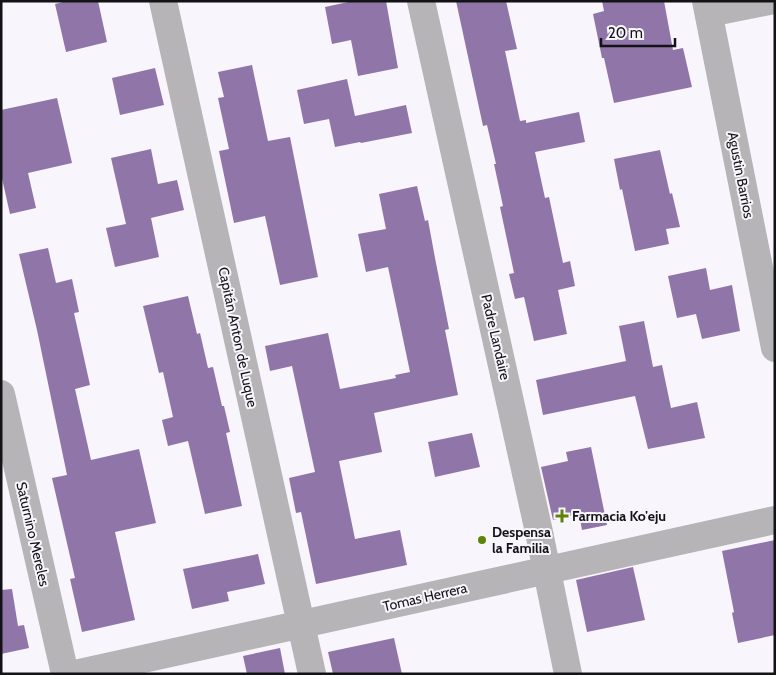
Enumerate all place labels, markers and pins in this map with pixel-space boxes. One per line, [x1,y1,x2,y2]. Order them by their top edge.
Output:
place label: Farmacia Ko'eju [572,507,666,525]
marker: Farmacia Ko'eju [556,510,568,522]
place label: Despensa la Familia [492,523,551,557]
marker: Despensa la Familia [476,534,488,546]

